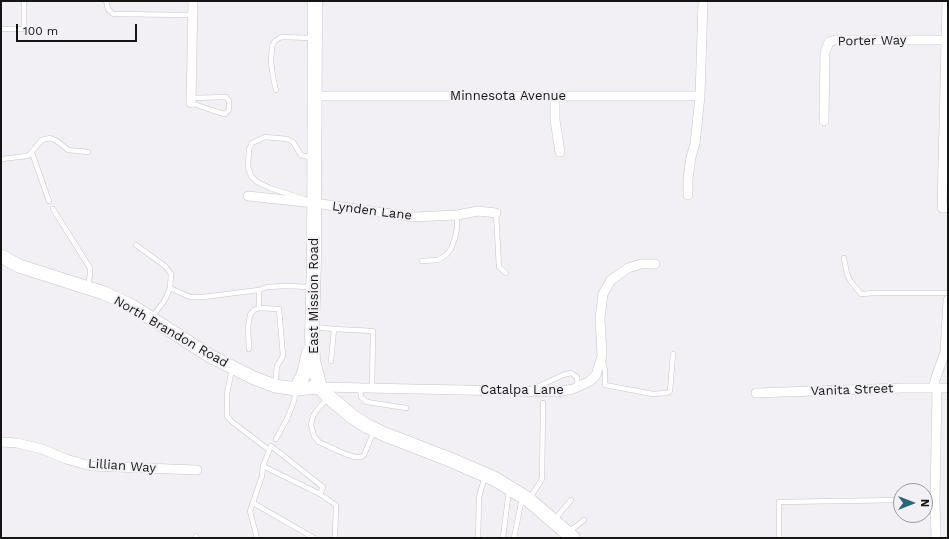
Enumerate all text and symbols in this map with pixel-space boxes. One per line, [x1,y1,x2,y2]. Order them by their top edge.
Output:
scale bar [18,16,139,42]
text: 100 m [23,24,58,38]
street label: Porter Way [837,33,907,49]
street label: Minnesota Avenue [450,88,566,104]
street label: Lynden Lane [331,198,413,224]
street label: East Mission Road [306,238,322,354]
street label: North Brandon Road [111,293,231,371]
street label: Vanita Street [810,381,894,399]
street label: Catalpa Lane [480,382,564,398]
street label: Lillian Way [87,456,157,476]
north arrow [893,483,933,523]
text: N [918,499,931,507]

